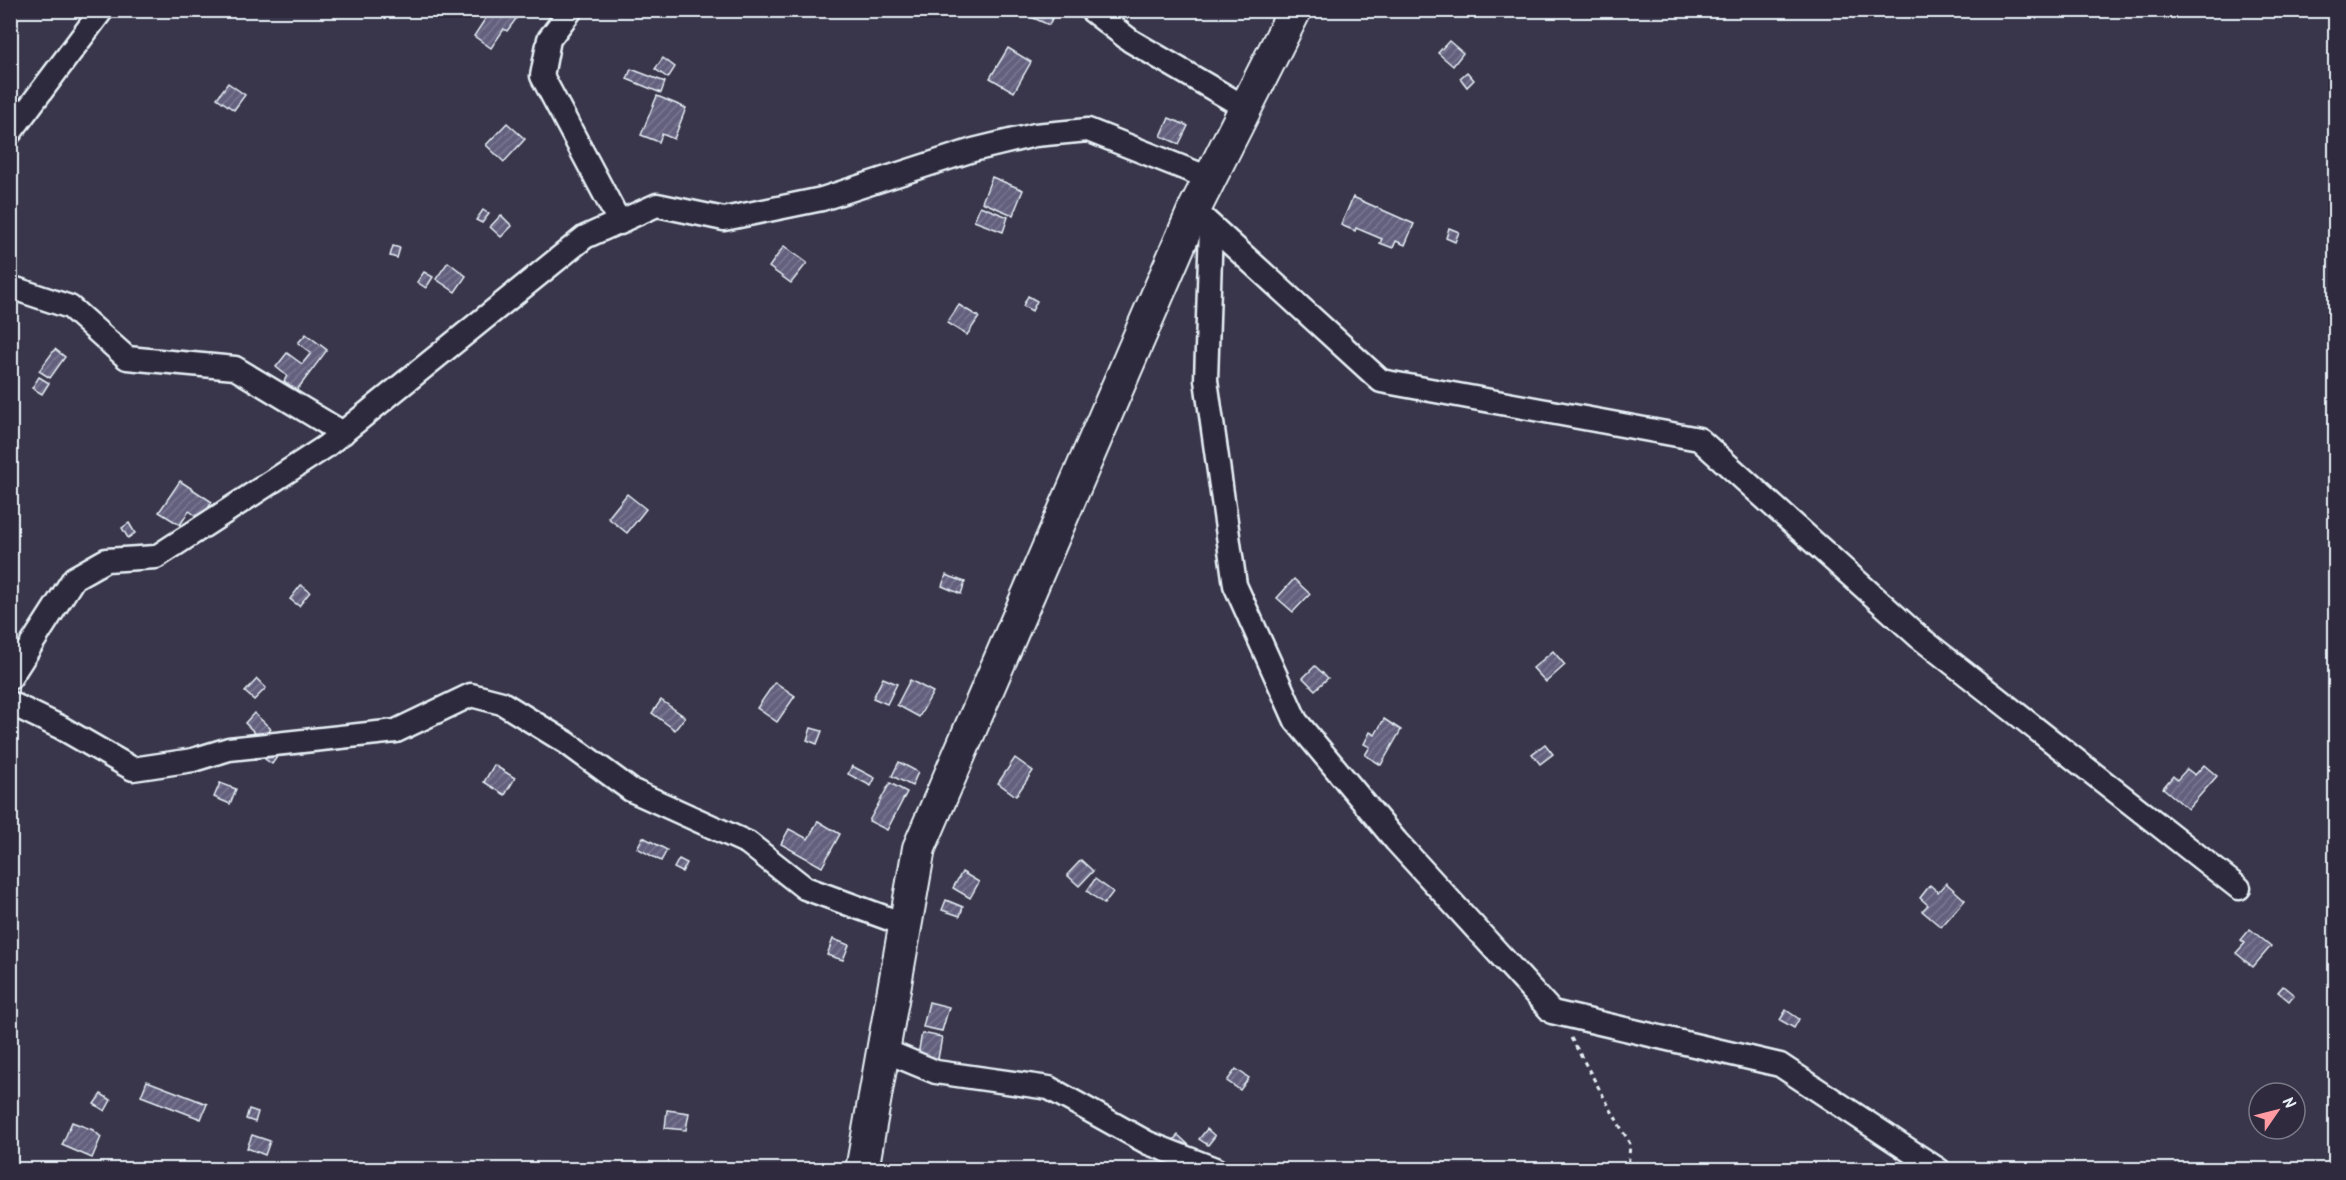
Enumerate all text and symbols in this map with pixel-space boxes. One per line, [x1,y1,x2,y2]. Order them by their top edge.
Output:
north arrow [2247,1081,2307,1141]
text: N [2275,1092,2301,1115]

